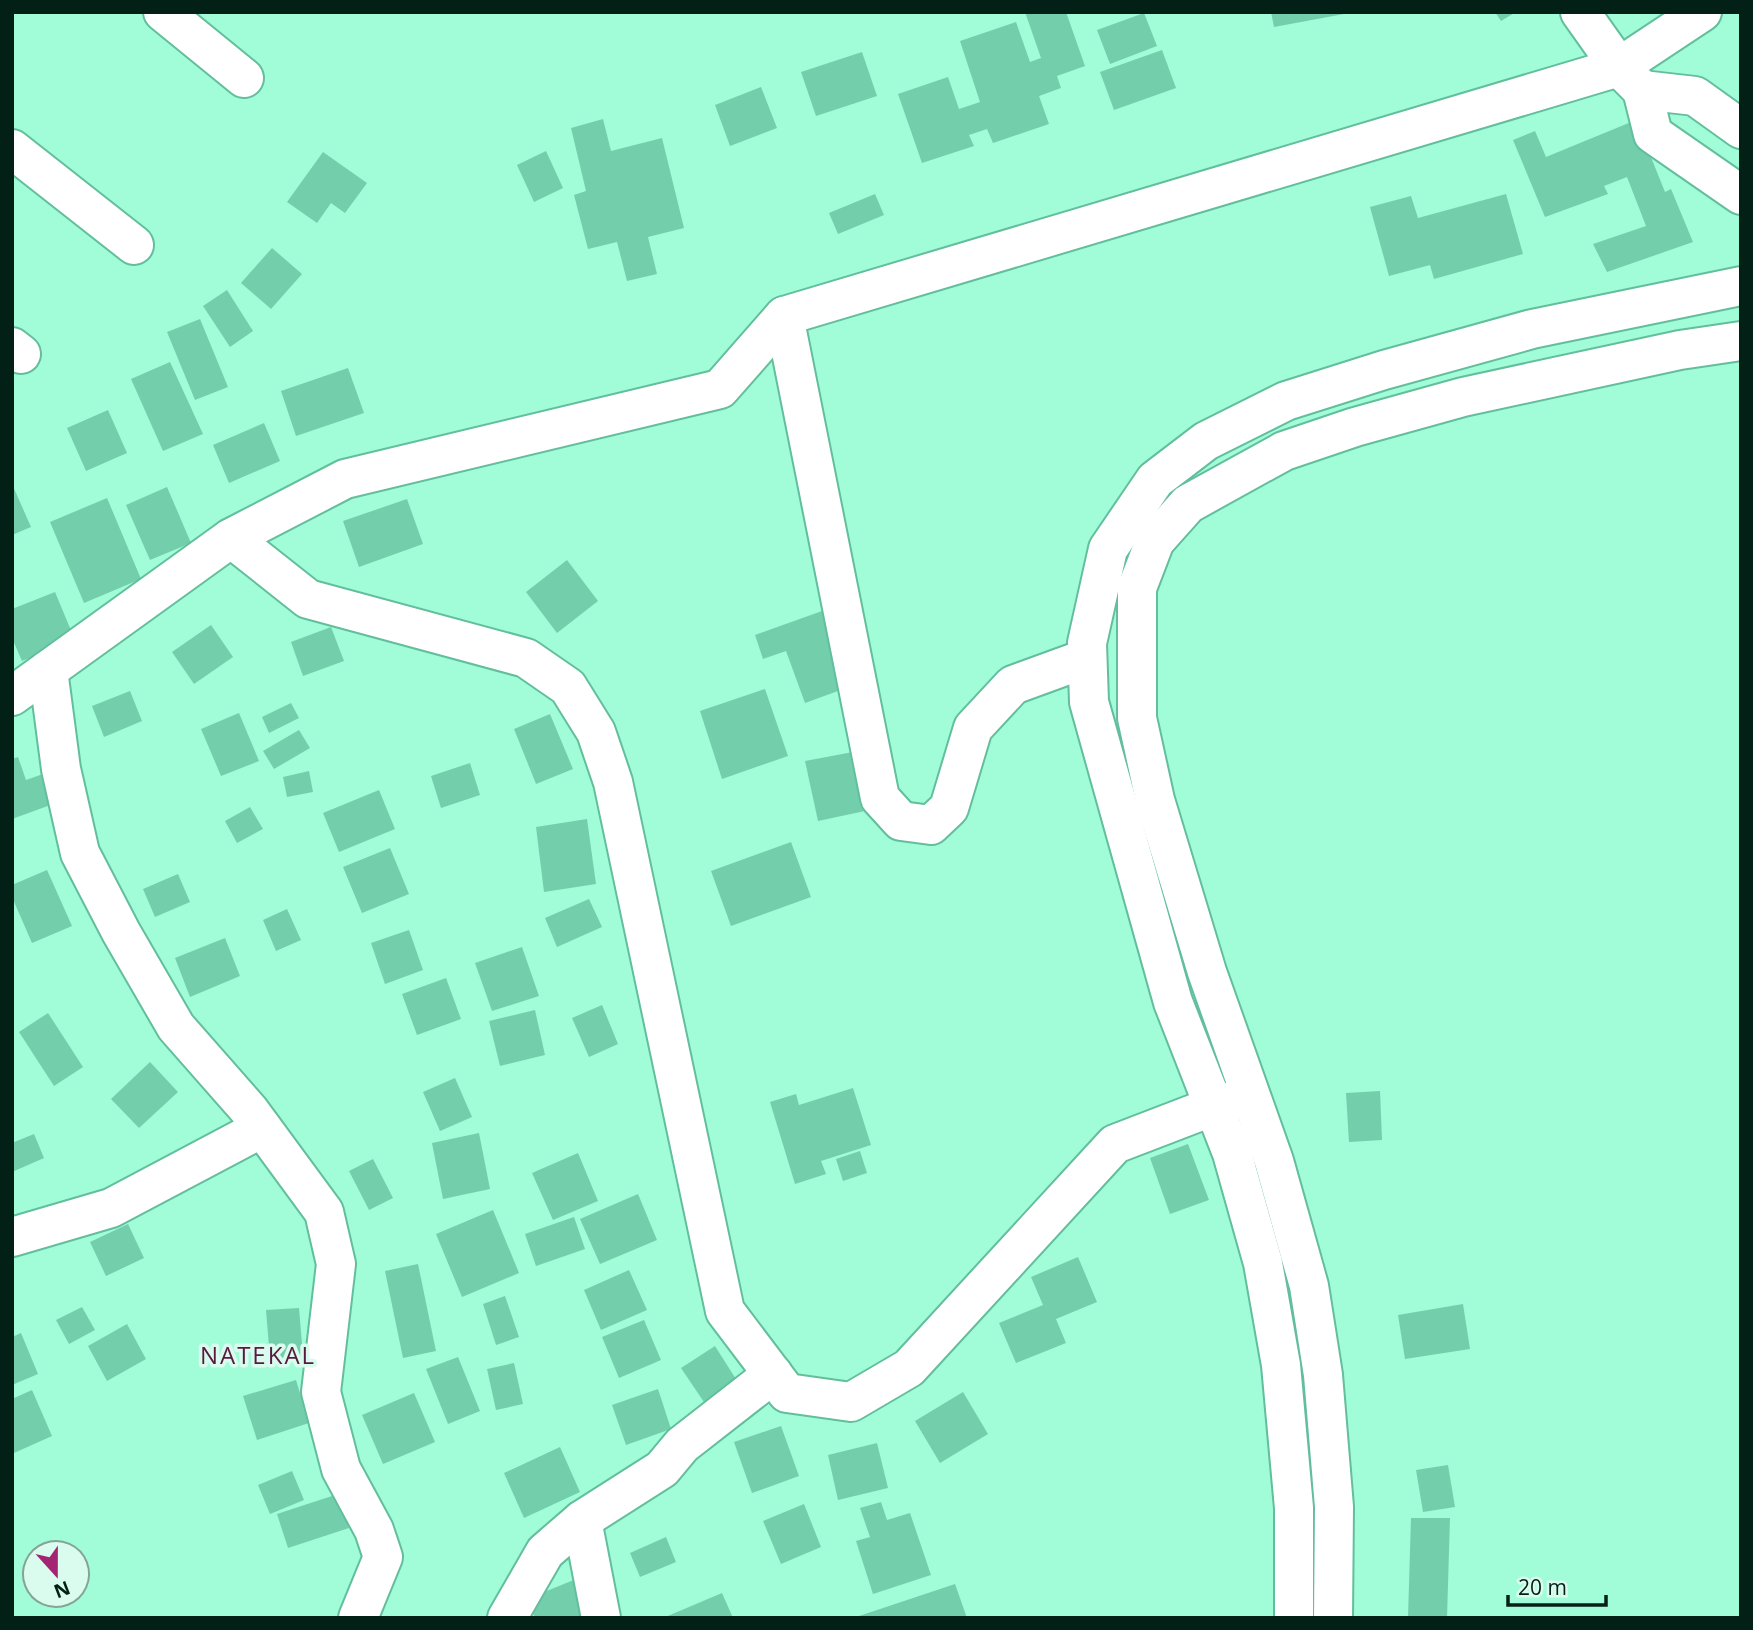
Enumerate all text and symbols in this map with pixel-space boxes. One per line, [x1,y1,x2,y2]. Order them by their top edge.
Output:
district label: NATEKAL [200,1338,316,1371]
north arrow [21,1539,91,1609]
scale bar [1508,1564,1606,1608]
text: 20 m [1518,1573,1567,1601]
text: N [50,1575,74,1605]

